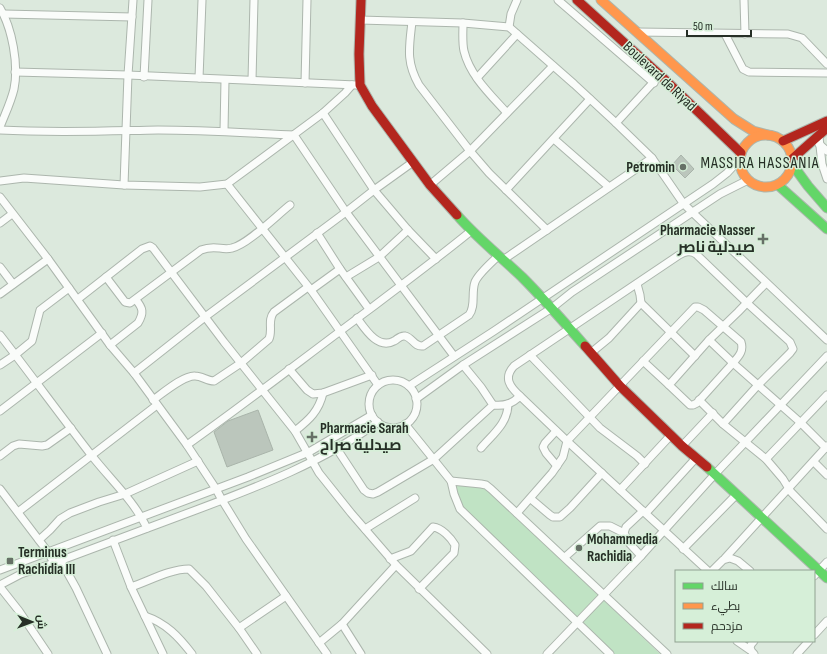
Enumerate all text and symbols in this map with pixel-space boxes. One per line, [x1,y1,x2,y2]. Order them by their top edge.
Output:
scale bar [687,12,751,38]
text: 50 m [693,19,713,34]
street label: Boulevard de Riyad [619,37,700,115]
district label: MASSIRA HASSANIA [700,154,820,173]
place label: Petromin [626,158,675,177]
marker: Petromin [678,162,688,172]
place label: Pharmacie Nasser صيدلية ناصر [660,221,755,257]
marker: Pharmacie Nasser صيدلية ناصر [758,234,768,244]
place label: Pharmacie Sarah صيدلية صراح [320,419,409,455]
marker: Pharmacie Sarah صيدلية صراح [307,432,317,442]
place label: Mohammedia Rachidia [587,530,658,566]
place label: Terminus Rachidia III [18,543,75,579]
marker: Mohammedia Rachidia [574,543,584,553]
marker: Terminus Rachidia III [5,556,15,566]
legend [675,570,815,642]
text: سالك [711,579,738,594]
text: بطيء [711,599,740,616]
north arrow [12,602,52,642]
text: ش [35,615,48,629]
text: مزدحم [711,619,743,634]

